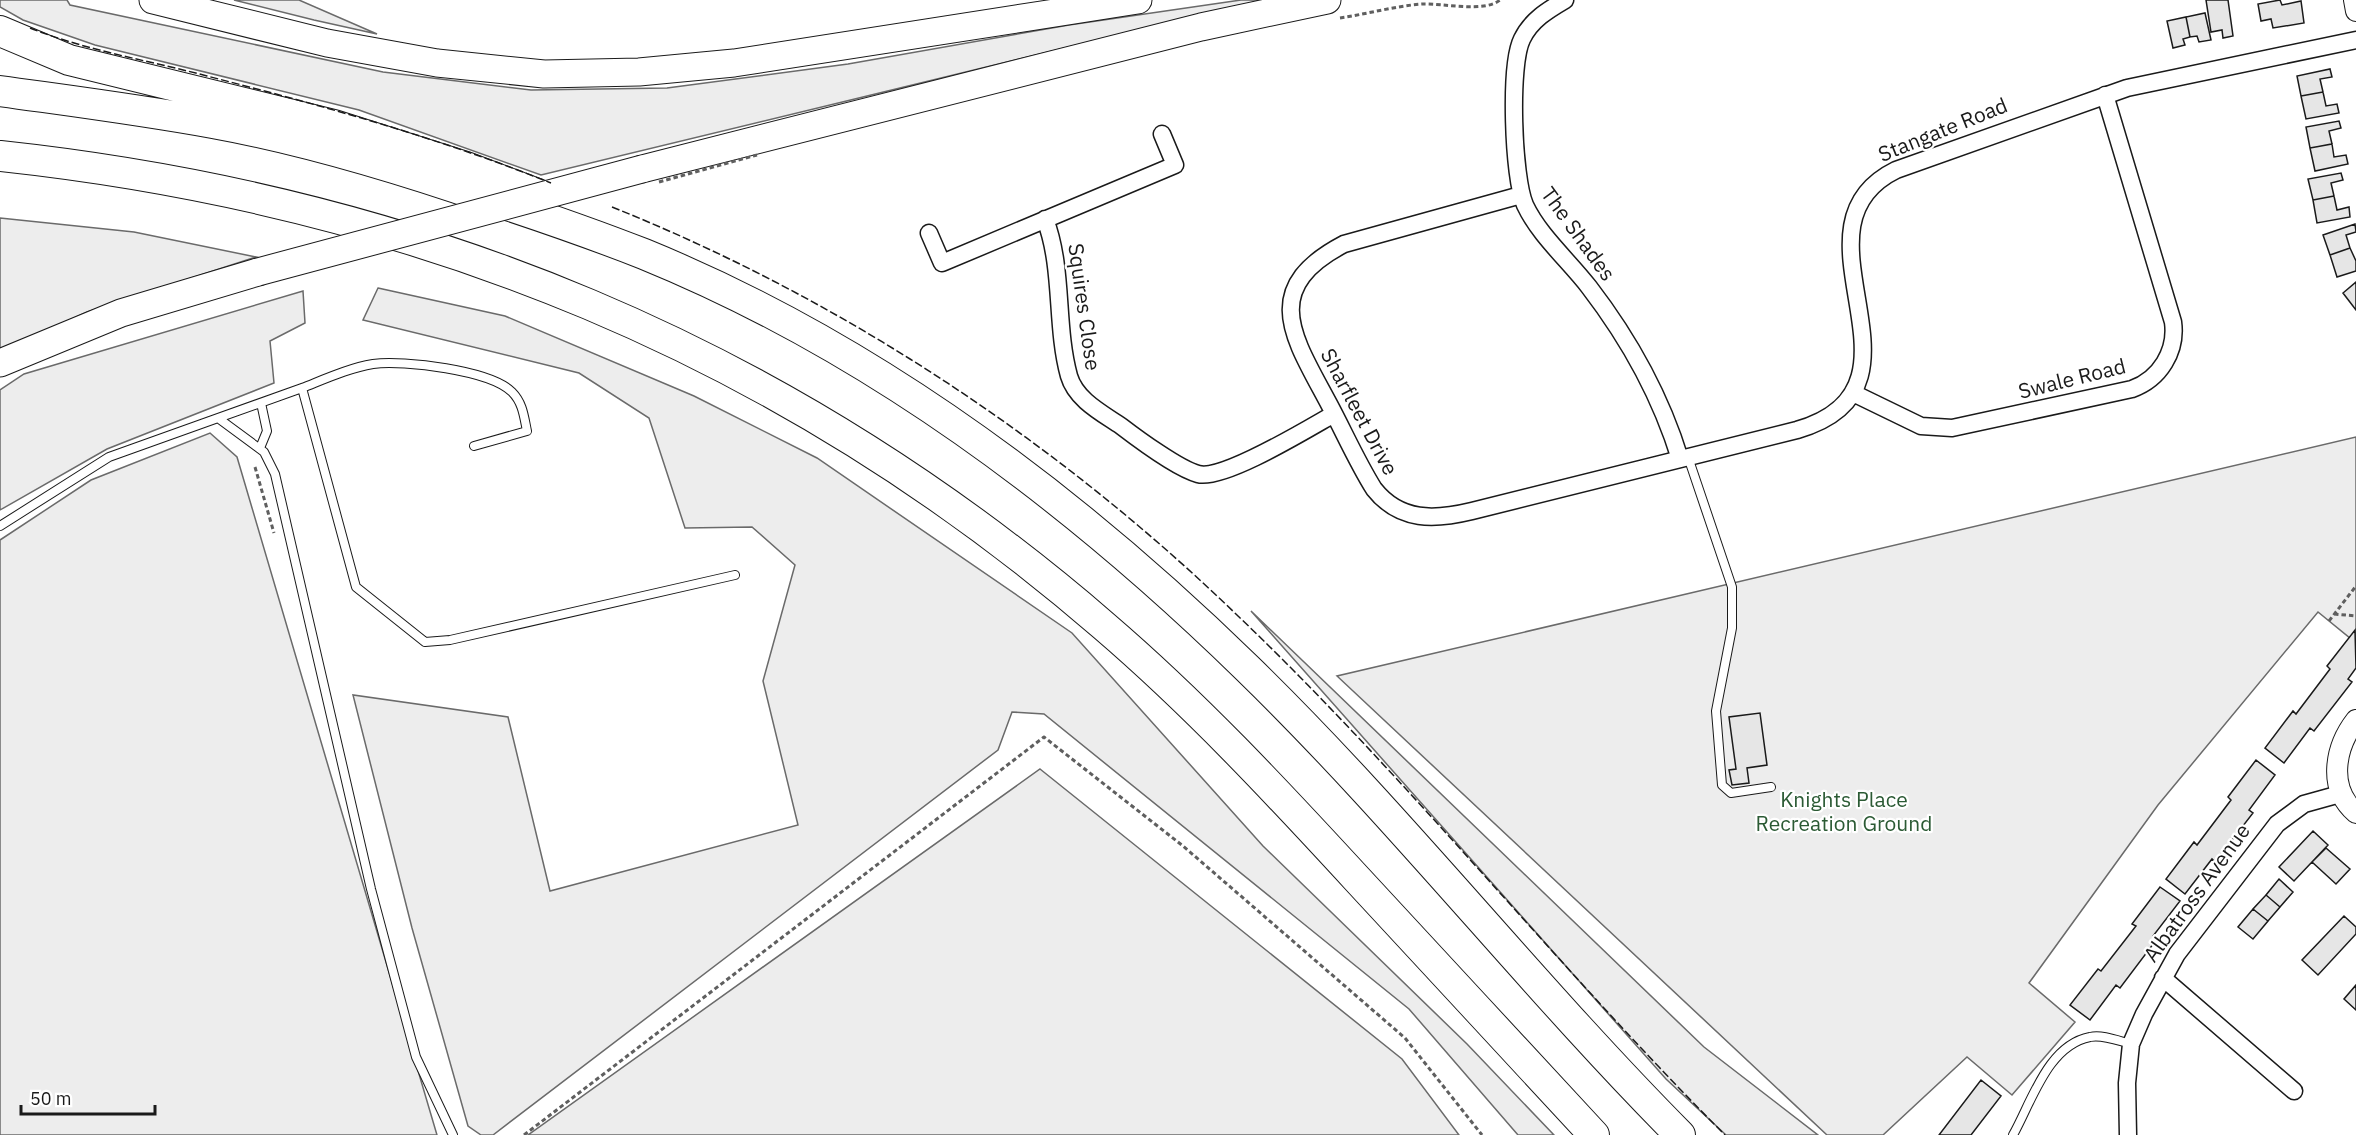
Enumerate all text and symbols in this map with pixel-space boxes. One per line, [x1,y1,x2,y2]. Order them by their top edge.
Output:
street label: Stangate Road [1874,90,2011,168]
street label: The Shades [1535,181,1622,286]
street label: Squires Close [1062,241,1108,372]
street label: Sharfleet Drive [1315,343,1405,480]
street label: Swale Road [2015,351,2128,405]
park label: Knights Place Recreation Ground [1756,785,1932,837]
street label: Albatross Avenue [2136,818,2256,967]
scale bar [21,1078,154,1116]
text: 50 m [30,1087,72,1110]

